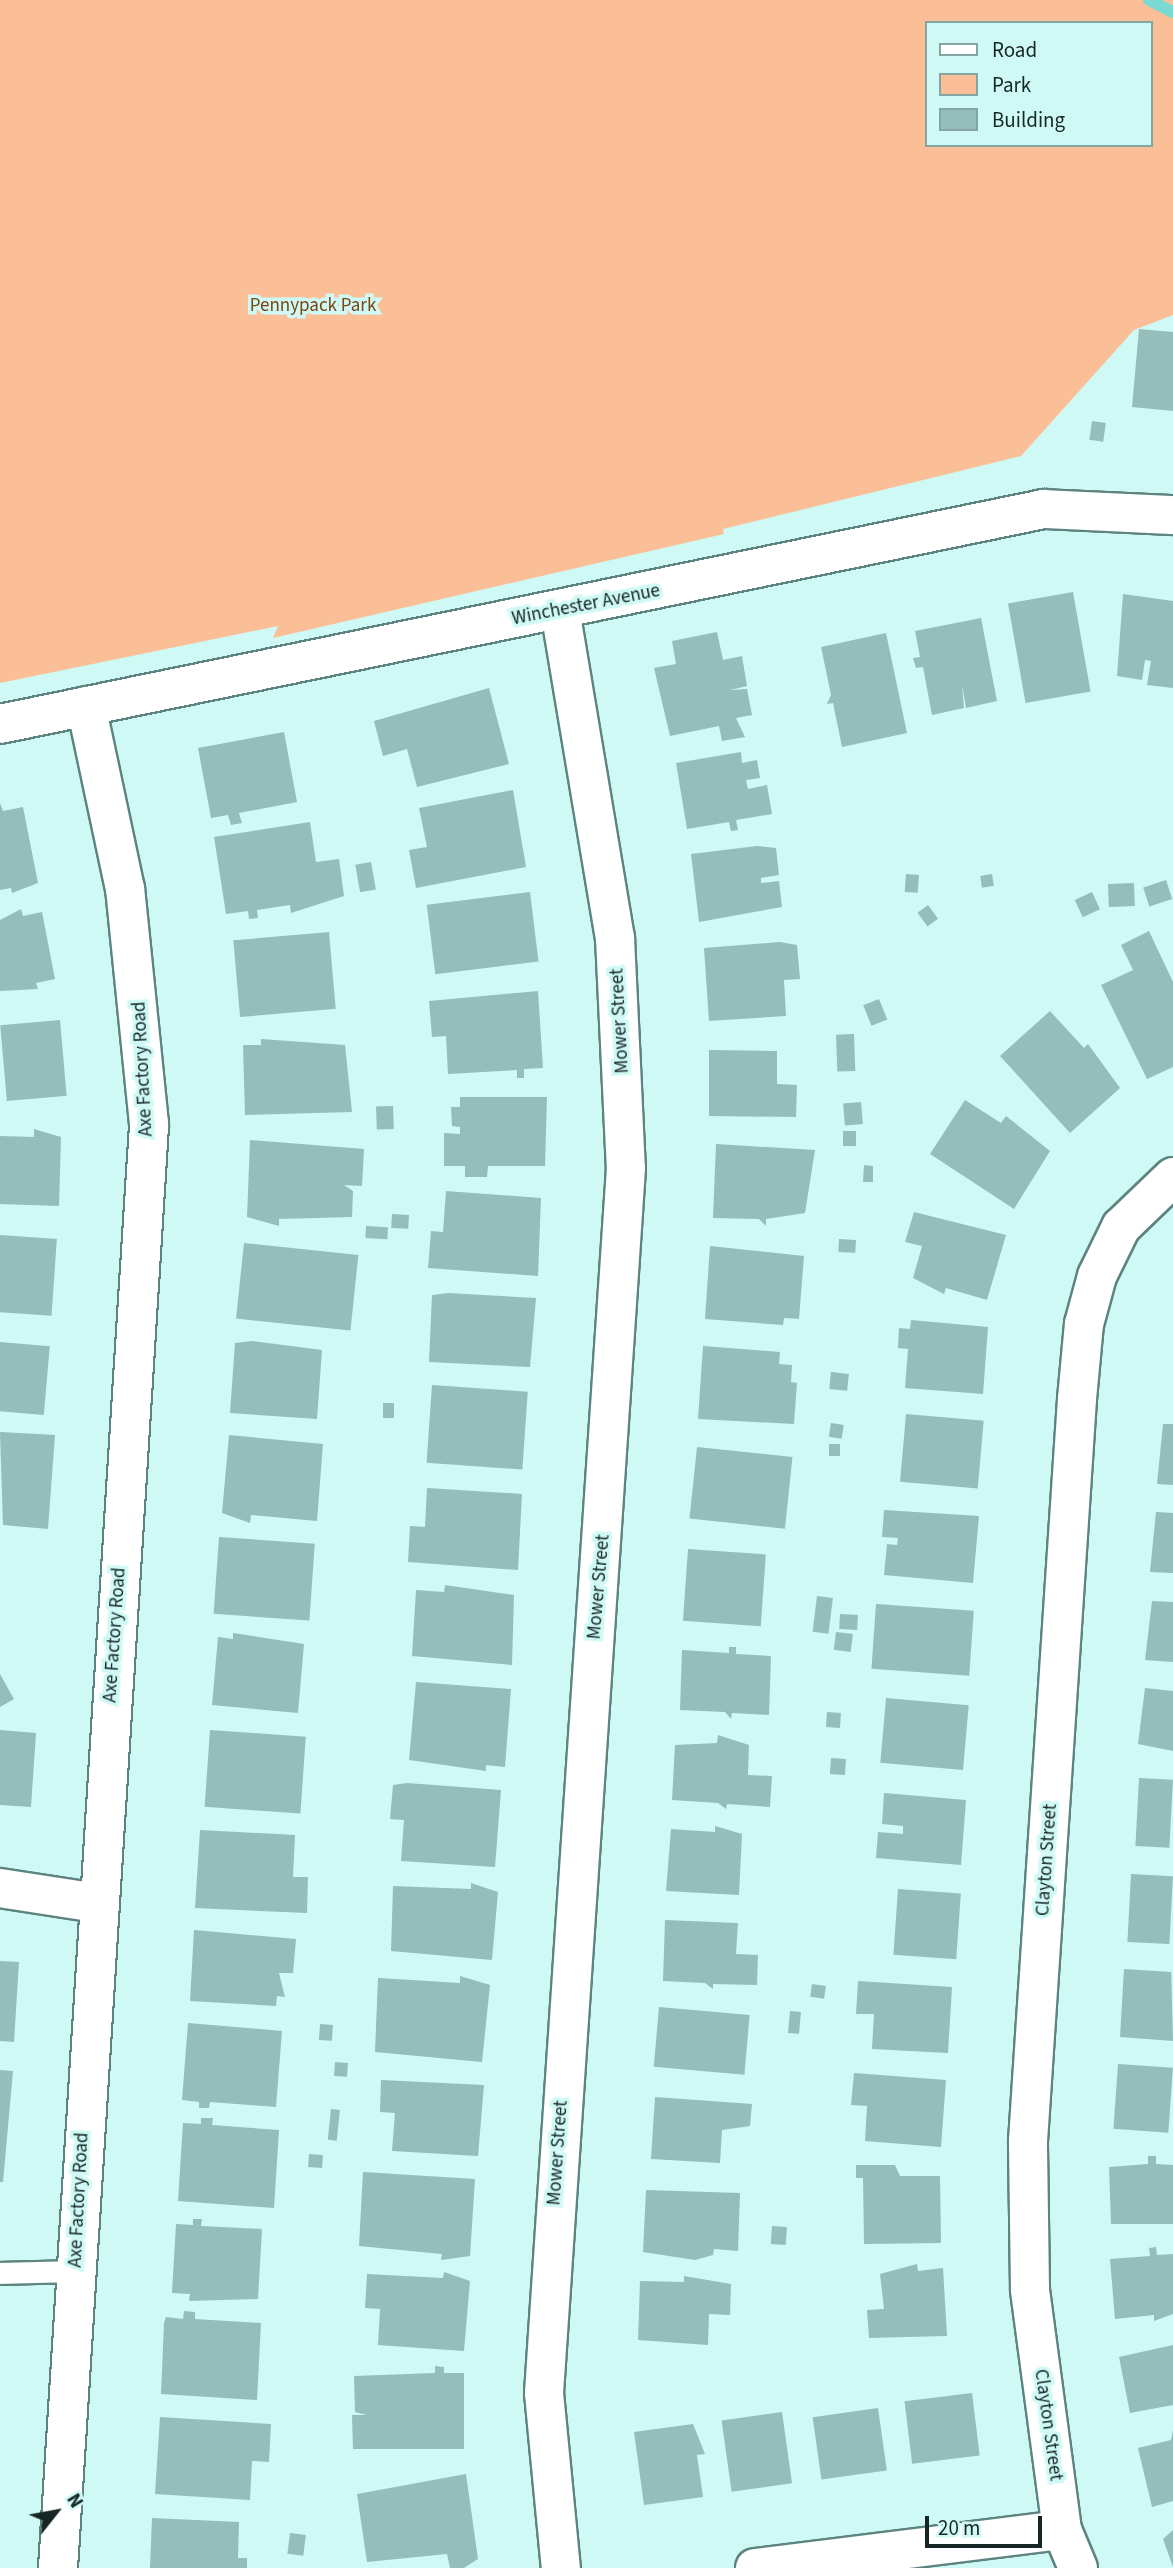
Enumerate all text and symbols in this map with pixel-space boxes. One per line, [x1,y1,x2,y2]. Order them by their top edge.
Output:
legend [925,21,1152,147]
text: Road [992,35,1037,65]
text: Park [992,70,1031,100]
text: Building [992,105,1065,135]
park label: Pennypack Park [250,295,376,317]
street label: Winchester Avenue [510,579,662,631]
street label: Mower Street [606,968,634,1074]
street label: Axe Factory Road [128,1001,158,1137]
street label: Mower Street [583,1534,615,1640]
street label: Axe Factory Road [99,1567,131,1703]
street label: Clayton Street [1032,1803,1062,1917]
street label: Mower Street [543,2100,573,2206]
street label: Axe Factory Road [64,2132,94,2268]
street label: Clayton Street [1029,2368,1067,2482]
north arrow [21,2477,91,2547]
text: N [60,2489,89,2513]
scale bar [928,2502,1045,2546]
text: 20 m [938,2513,980,2543]

